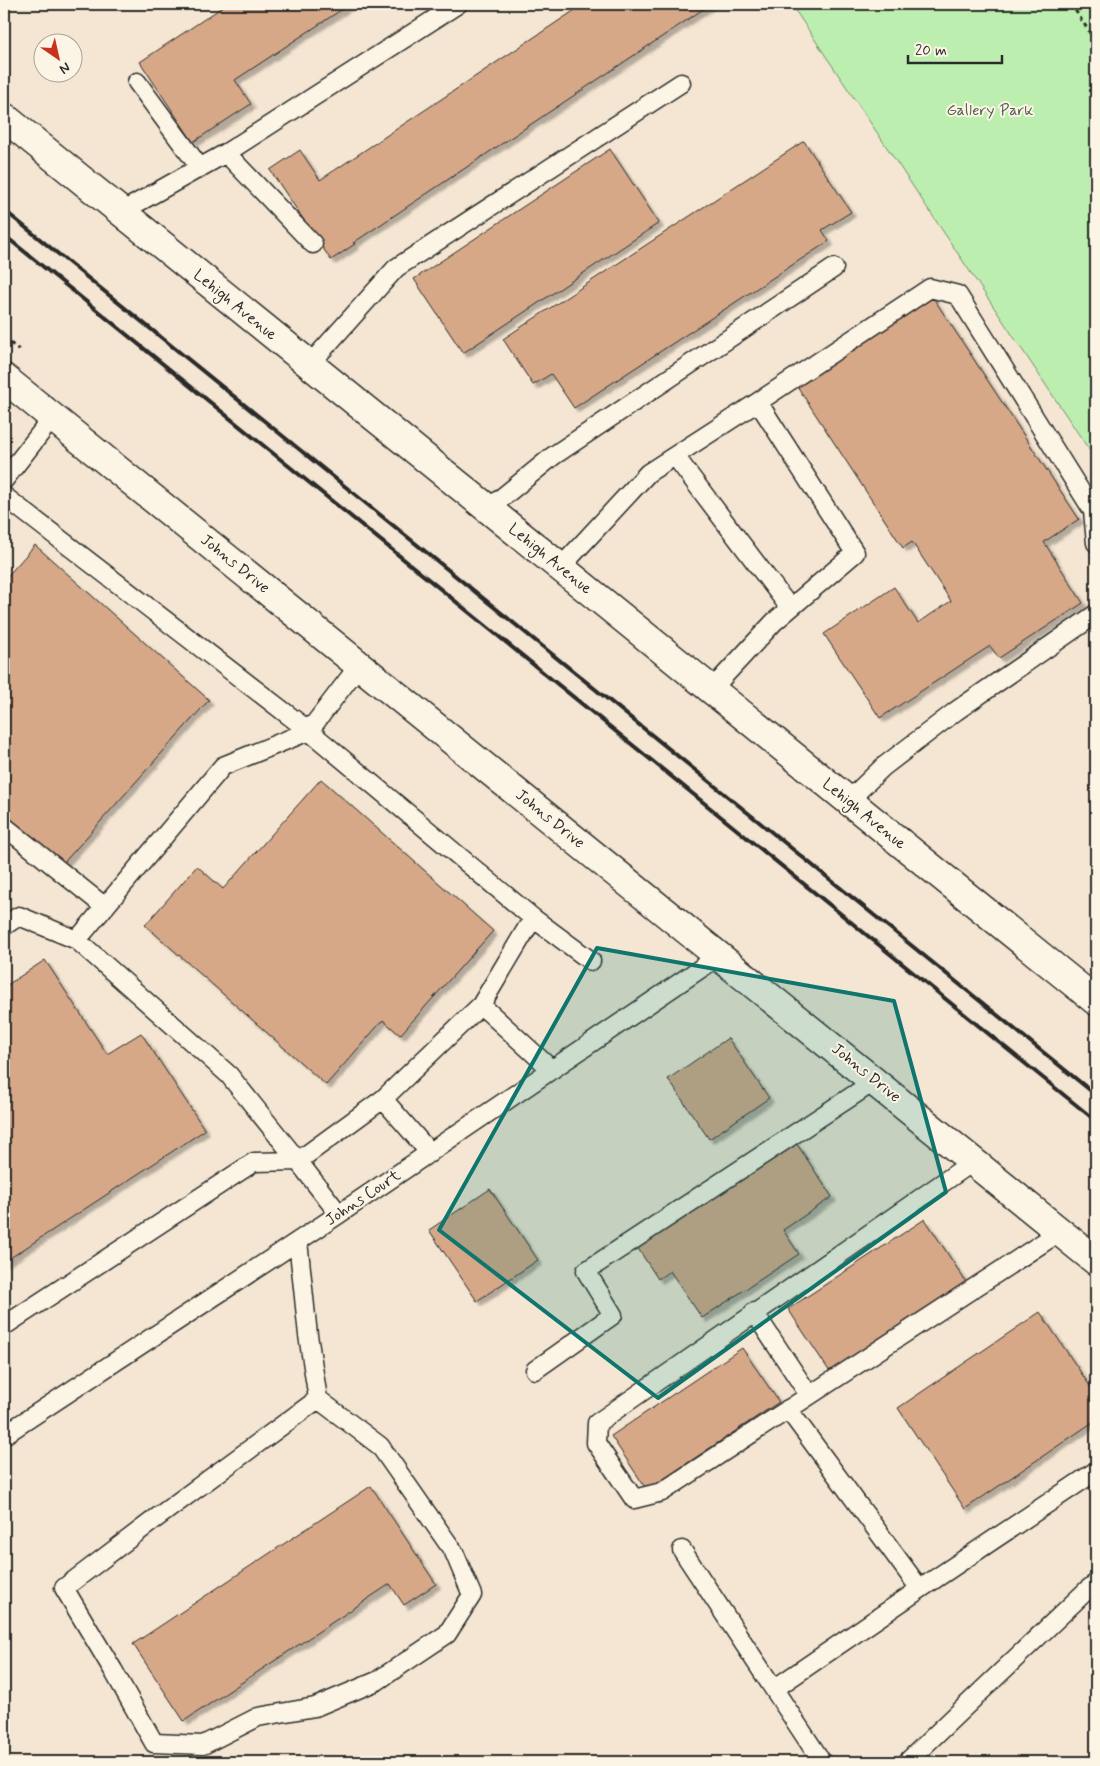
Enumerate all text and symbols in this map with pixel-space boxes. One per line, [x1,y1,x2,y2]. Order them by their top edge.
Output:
north arrow [32,32,82,82]
scale bar [908,32,1001,64]
text: 20 m [915,41,947,61]
text: N [56,58,74,78]
park label: Gallery Park [947,100,1033,121]
street label: Lehigh Avenue [188,265,282,346]
street label: Lehigh Avenue [503,519,597,600]
street label: Johns Drive [196,530,274,598]
street label: Lehigh Avenue [817,774,911,855]
street label: Johns Drive [511,785,589,853]
street label: Johns Drive [827,1039,905,1107]
street label: Johns Court [321,1165,405,1231]

